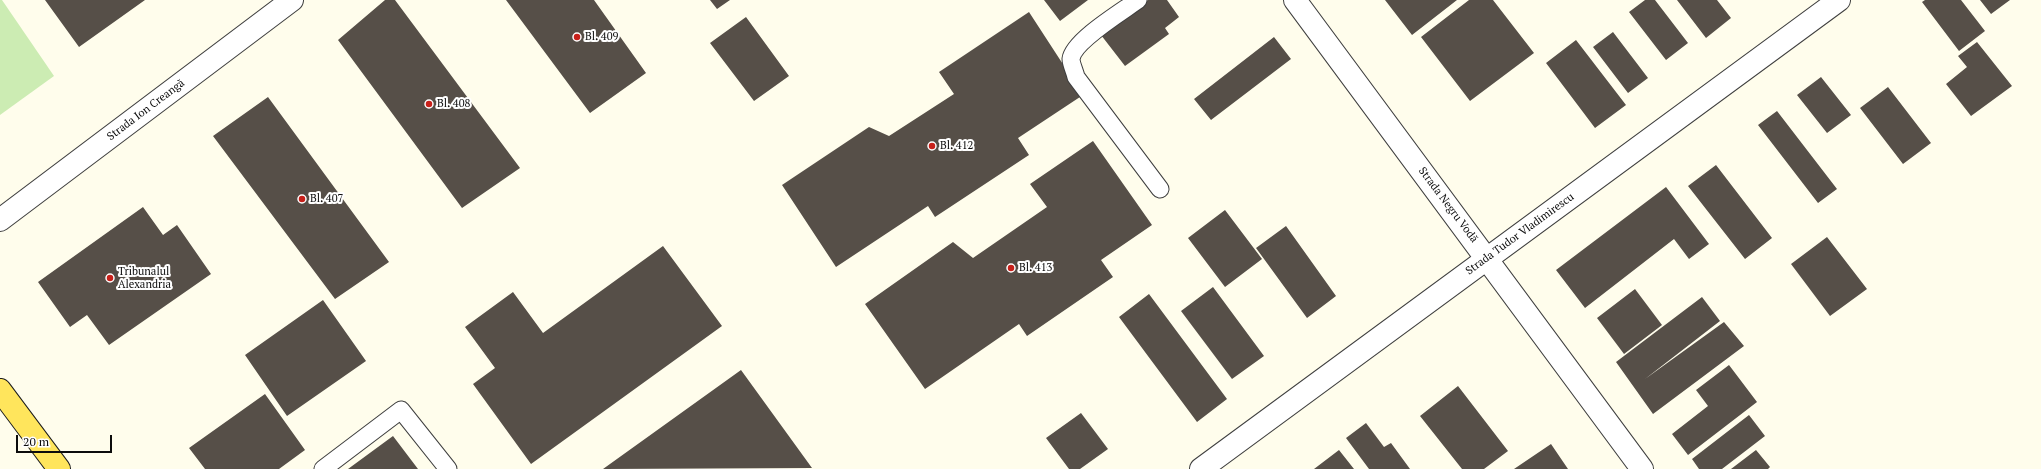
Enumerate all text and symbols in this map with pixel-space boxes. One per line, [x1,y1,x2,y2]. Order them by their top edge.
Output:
place label: Bl. 409 [585,30,618,44]
marker: Bl. 409 [572,32,582,42]
street label: Strada Ion Creangă [105,77,187,143]
place label: Bl. 408 [437,97,470,111]
marker: Bl. 408 [424,99,434,109]
place label: Bl. 412 [940,139,973,153]
marker: Bl. 412 [927,141,937,151]
street label: Strada Negru Vodă [1415,165,1481,245]
street label: Strada Tudor Vladimirescu [1463,190,1577,278]
place label: Bl. 407 [310,192,343,206]
marker: Bl. 407 [297,194,307,204]
place label: Bl. 413 [1019,261,1052,275]
marker: Bl. 413 [1006,263,1016,273]
place label: Tribunalul Alexandria [118,265,171,291]
marker: Tribunalul Alexandria [105,273,115,283]
scale bar [18,427,114,453]
text: 20 m [23,434,49,449]

